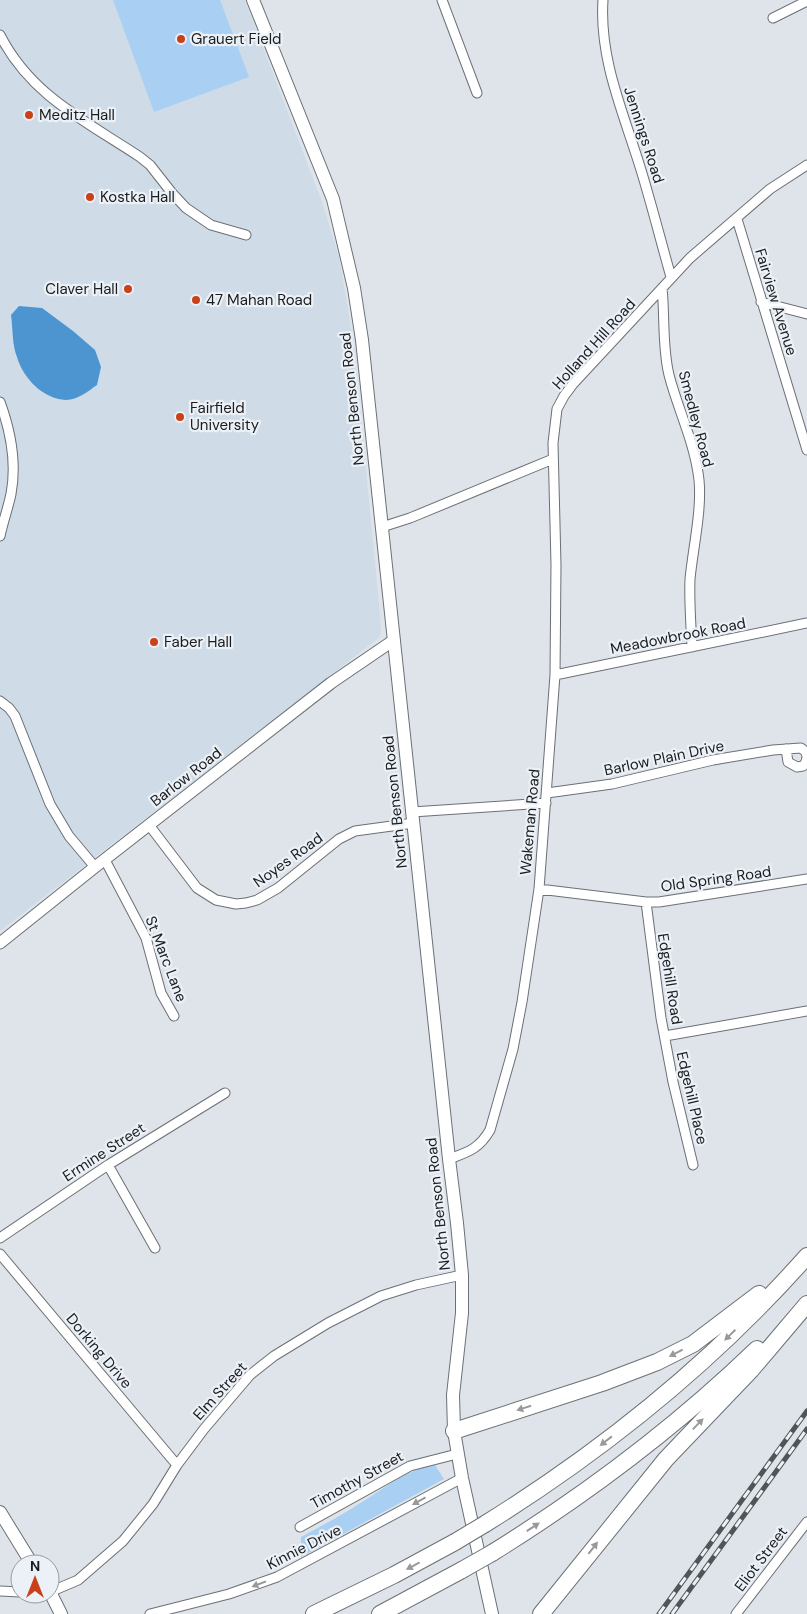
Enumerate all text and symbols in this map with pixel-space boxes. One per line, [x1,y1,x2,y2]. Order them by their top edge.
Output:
place label: Grauert Field [191,29,282,49]
marker: Grauert Field [175,33,187,45]
street label: Jennings Road [619,84,669,186]
place label: Meditz Hall [39,105,115,125]
marker: Meditz Hall [23,109,35,121]
place label: Kostka Hall [100,187,175,207]
marker: Kostka Hall [84,191,96,203]
street label: Fairview Avenue [750,246,802,358]
place label: Claver Hall [45,279,118,299]
marker: Claver Hall [122,283,134,295]
place label: 47 Mahan Road [206,290,312,310]
marker: 47 Mahan Road [190,294,202,306]
street label: Holland Hill Road [548,294,640,394]
street label: North Benson Road [335,332,369,466]
street label: Smedley Road [674,369,718,469]
place label: Fairfield University [190,398,260,435]
marker: Fairfield University [174,411,186,423]
street label: Meadowbrook Road [609,613,747,659]
place label: Faber Hall [164,632,232,652]
marker: Faber Hall [148,636,160,648]
street label: North Benson Road [378,735,412,869]
street label: Barlow Plain Drive [602,736,726,780]
street label: Barlow Road [146,743,226,811]
street label: Wakeman Road [515,768,545,876]
street label: Noyes Road [249,828,327,892]
street label: Old Spring Road [659,861,773,897]
street label: St Marc Lane [140,913,192,1005]
street label: Edgehill Road [653,932,687,1026]
street label: Edgehill Place [672,1050,712,1146]
street label: Ermine Street [59,1118,149,1186]
street label: North Benson Road [421,1137,455,1271]
street label: Dorking Drive [62,1309,136,1393]
one-way arrow [724,1329,736,1341]
one-way arrow [669,1349,683,1357]
street label: Elm Street [189,1358,251,1424]
one-way arrow [516,1405,531,1413]
one-way arrow [692,1418,704,1430]
one-way arrow [600,1435,613,1446]
street label: Timothy Street [307,1446,407,1514]
one-way arrow [411,1497,426,1505]
street label: Kinnie Drive [263,1520,345,1574]
one-way arrow [527,1522,540,1532]
street label: Eliot Street [730,1522,792,1596]
one-way arrow [588,1542,599,1555]
north arrow [10,1554,60,1604]
text: N [30,1557,40,1575]
one-way arrow [406,1561,419,1570]
one-way arrow [251,1580,266,1588]

